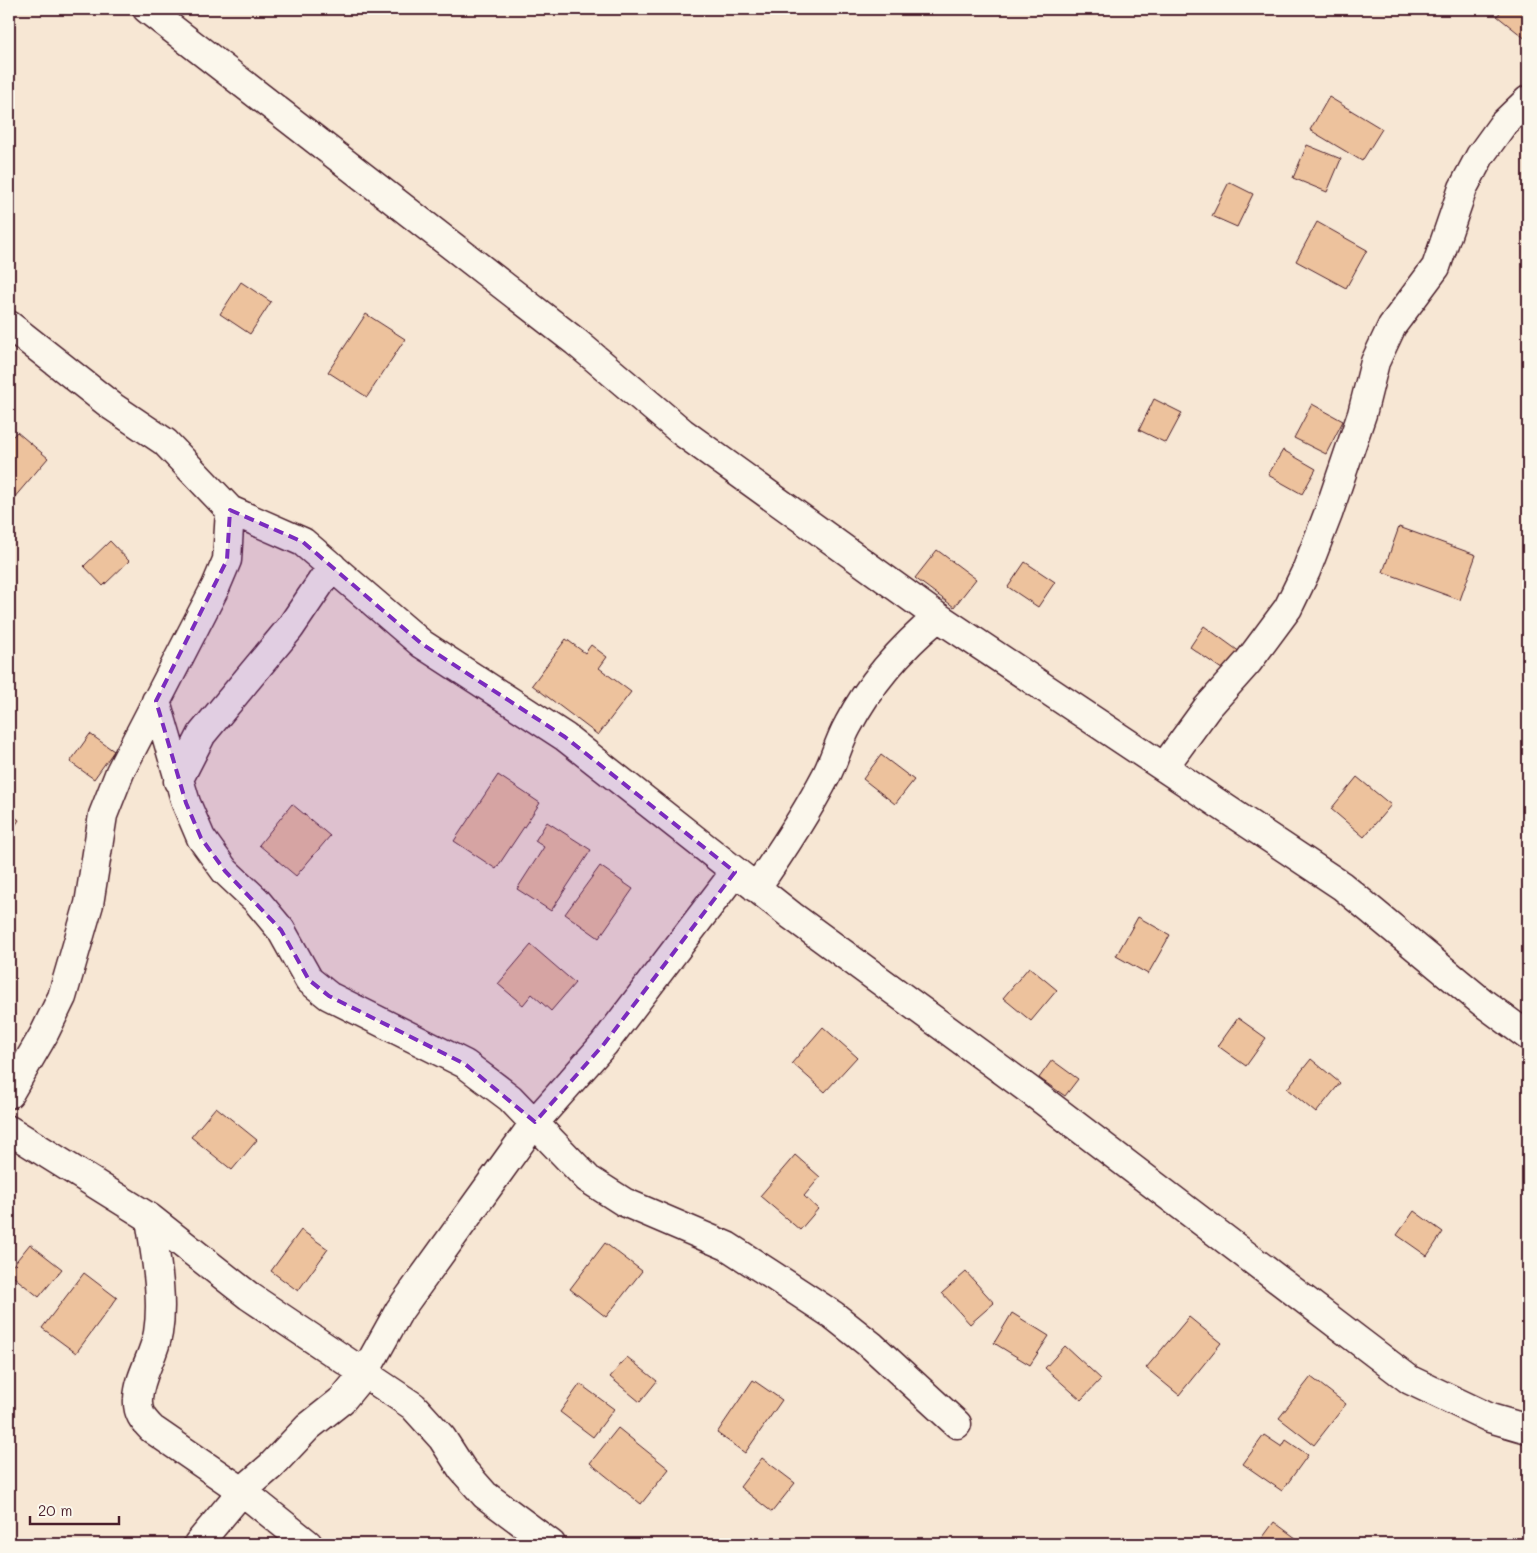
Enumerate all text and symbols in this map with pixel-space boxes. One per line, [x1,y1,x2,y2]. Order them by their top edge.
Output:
scale bar [30,1493,119,1525]
text: 20 m [38,1500,72,1520]

